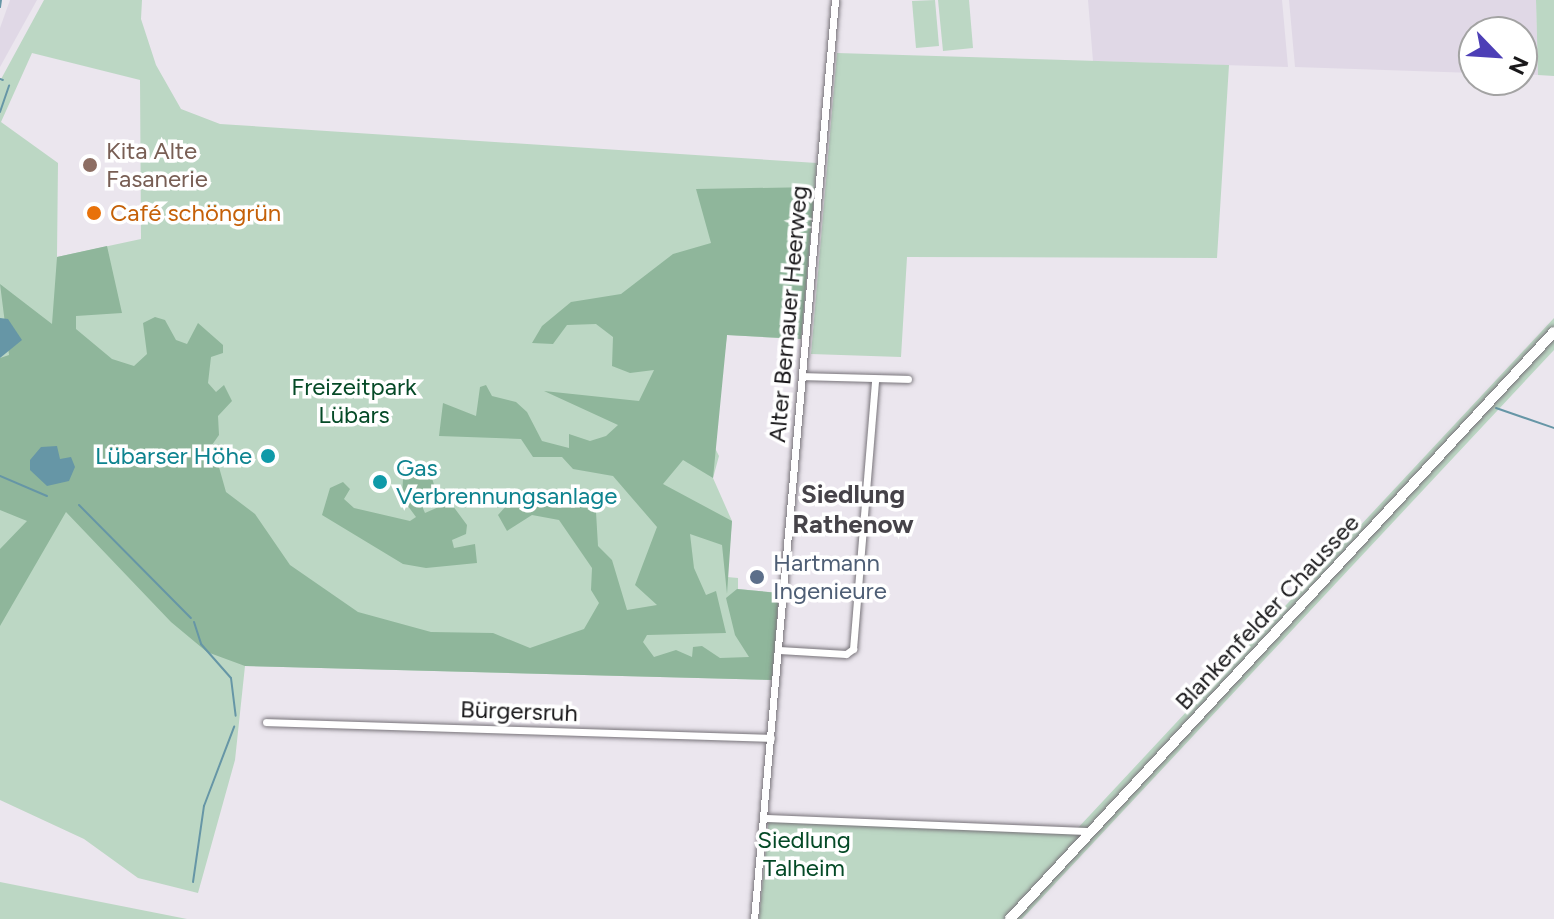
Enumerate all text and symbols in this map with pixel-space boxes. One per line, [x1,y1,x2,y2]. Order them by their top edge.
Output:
north arrow [1458,16,1538,96]
text: N [1503,52,1534,79]
place label: Kita Alte Fasanerie [106,137,208,193]
marker: Kita Alte Fasanerie [81,156,99,174]
street label: Alter Bernauer Heerweg [762,184,814,444]
place label: Café schöngrün [110,199,281,227]
marker: Café schöngrün [85,204,103,222]
park label: Freizeitpark Lübars [291,373,417,429]
place label: Lübarser Höhe [95,442,252,470]
marker: Lübarser Höhe [259,447,277,465]
place label: Gas Verbrennungsanlage [396,454,617,510]
marker: Gas Verbrennungsanlage [371,473,389,491]
district label: Siedlung Rathenow [792,479,914,540]
street label: Blankenfelder Chaussee [1169,508,1365,716]
place label: Hartmann Ingenieure [773,549,887,605]
marker: Hartmann Ingenieure [748,568,766,586]
street label: Bürgersruh [460,695,578,727]
park label: Siedlung Talheim [757,826,851,882]

